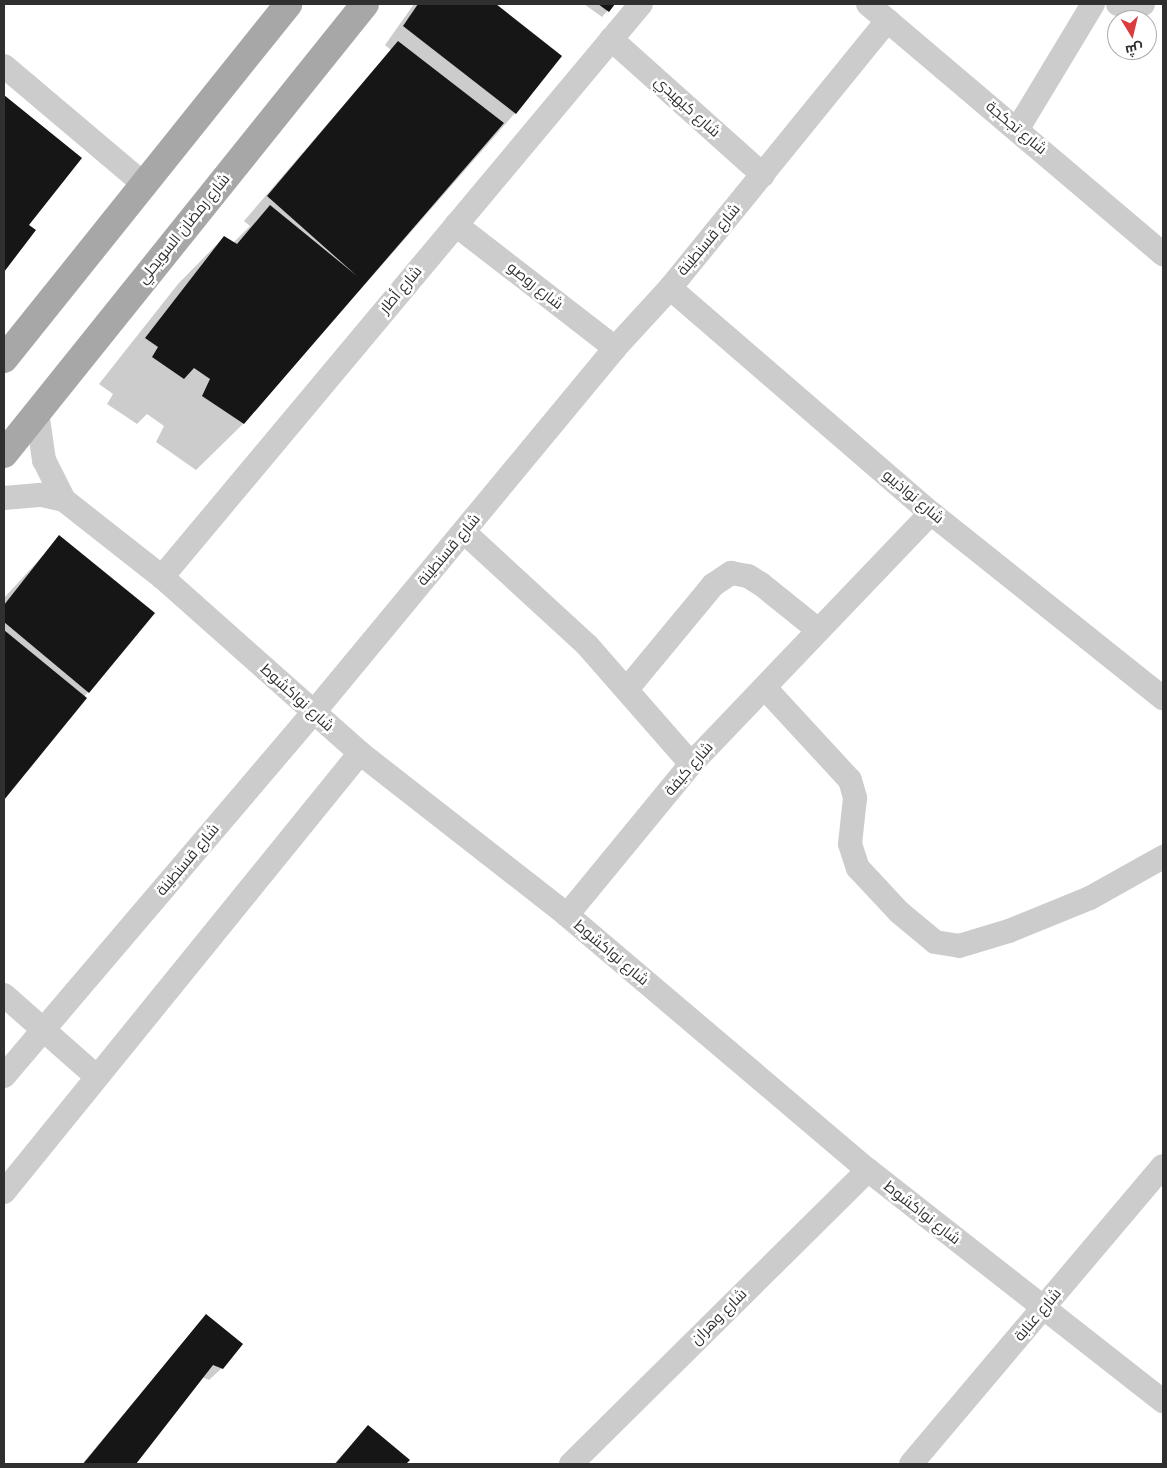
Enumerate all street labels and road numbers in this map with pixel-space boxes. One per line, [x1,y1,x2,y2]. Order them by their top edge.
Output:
street label: شارع كيهيدي [650,73,724,141]
street label: شارع تجكجة [982,97,1050,159]
street label: شارع رمضان السويحلي [134,170,234,288]
street label: شارع قسنطينة [674,200,744,280]
street label: شارع روصو [503,259,567,313]
street label: شارع أطار [376,263,426,317]
street label: شارع نواذيبو [879,466,947,528]
street label: شارع قسنطينة [414,510,484,590]
street label: شارع نواكشوط [257,660,337,736]
street label: شارع كيفة [661,739,717,799]
street label: شارع قسنطينة [153,820,223,900]
street label: شارع نواكشوط [570,916,652,990]
street label: شارع نواكشوط [880,1178,964,1248]
street label: شارع وهران [687,1285,751,1349]
street label: شارع عنابة [1011,1285,1065,1345]

